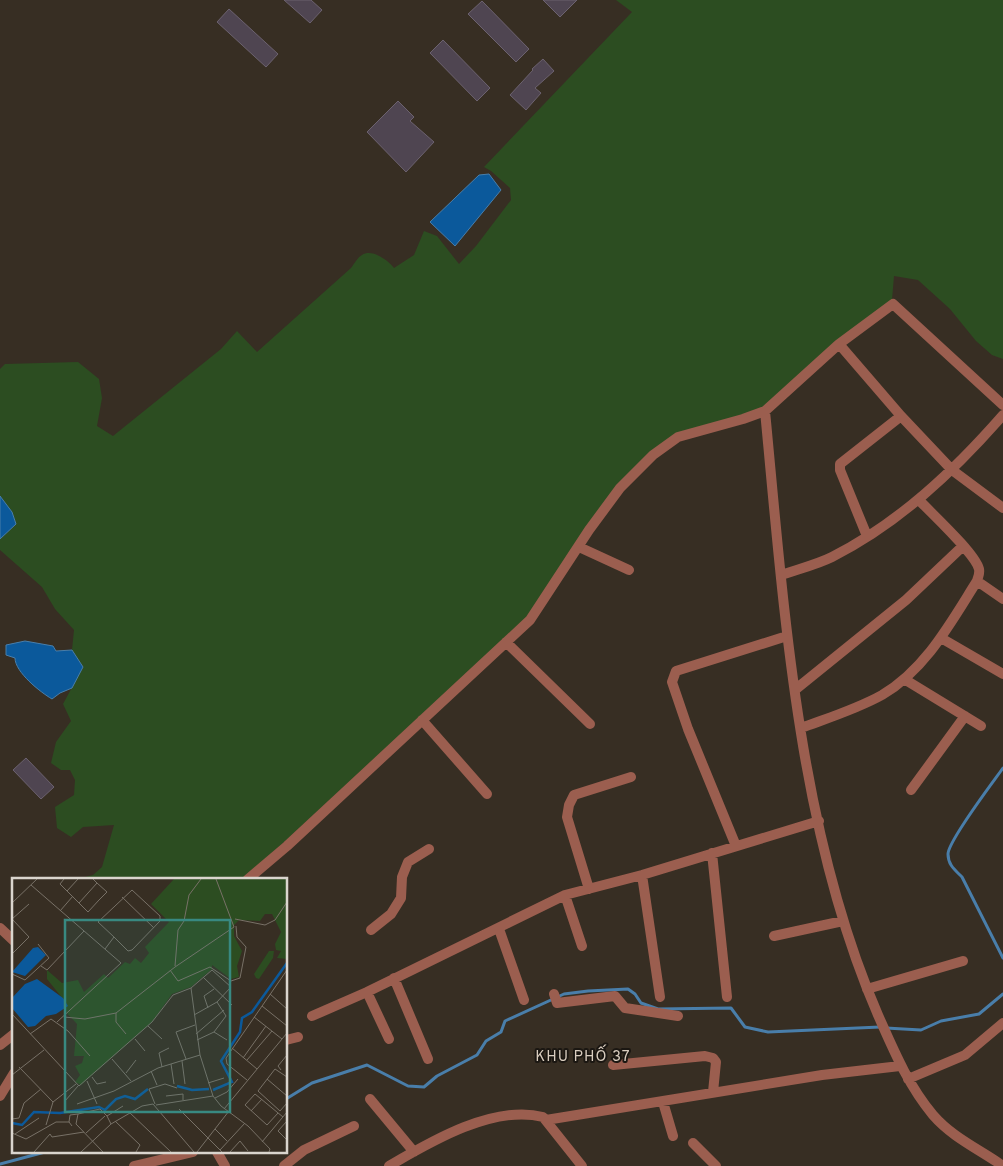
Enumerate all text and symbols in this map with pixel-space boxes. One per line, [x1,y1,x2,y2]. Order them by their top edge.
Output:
inset map [12,878,288,1154]
district label: KHU PHỐ 37 [535,1044,631,1067]

